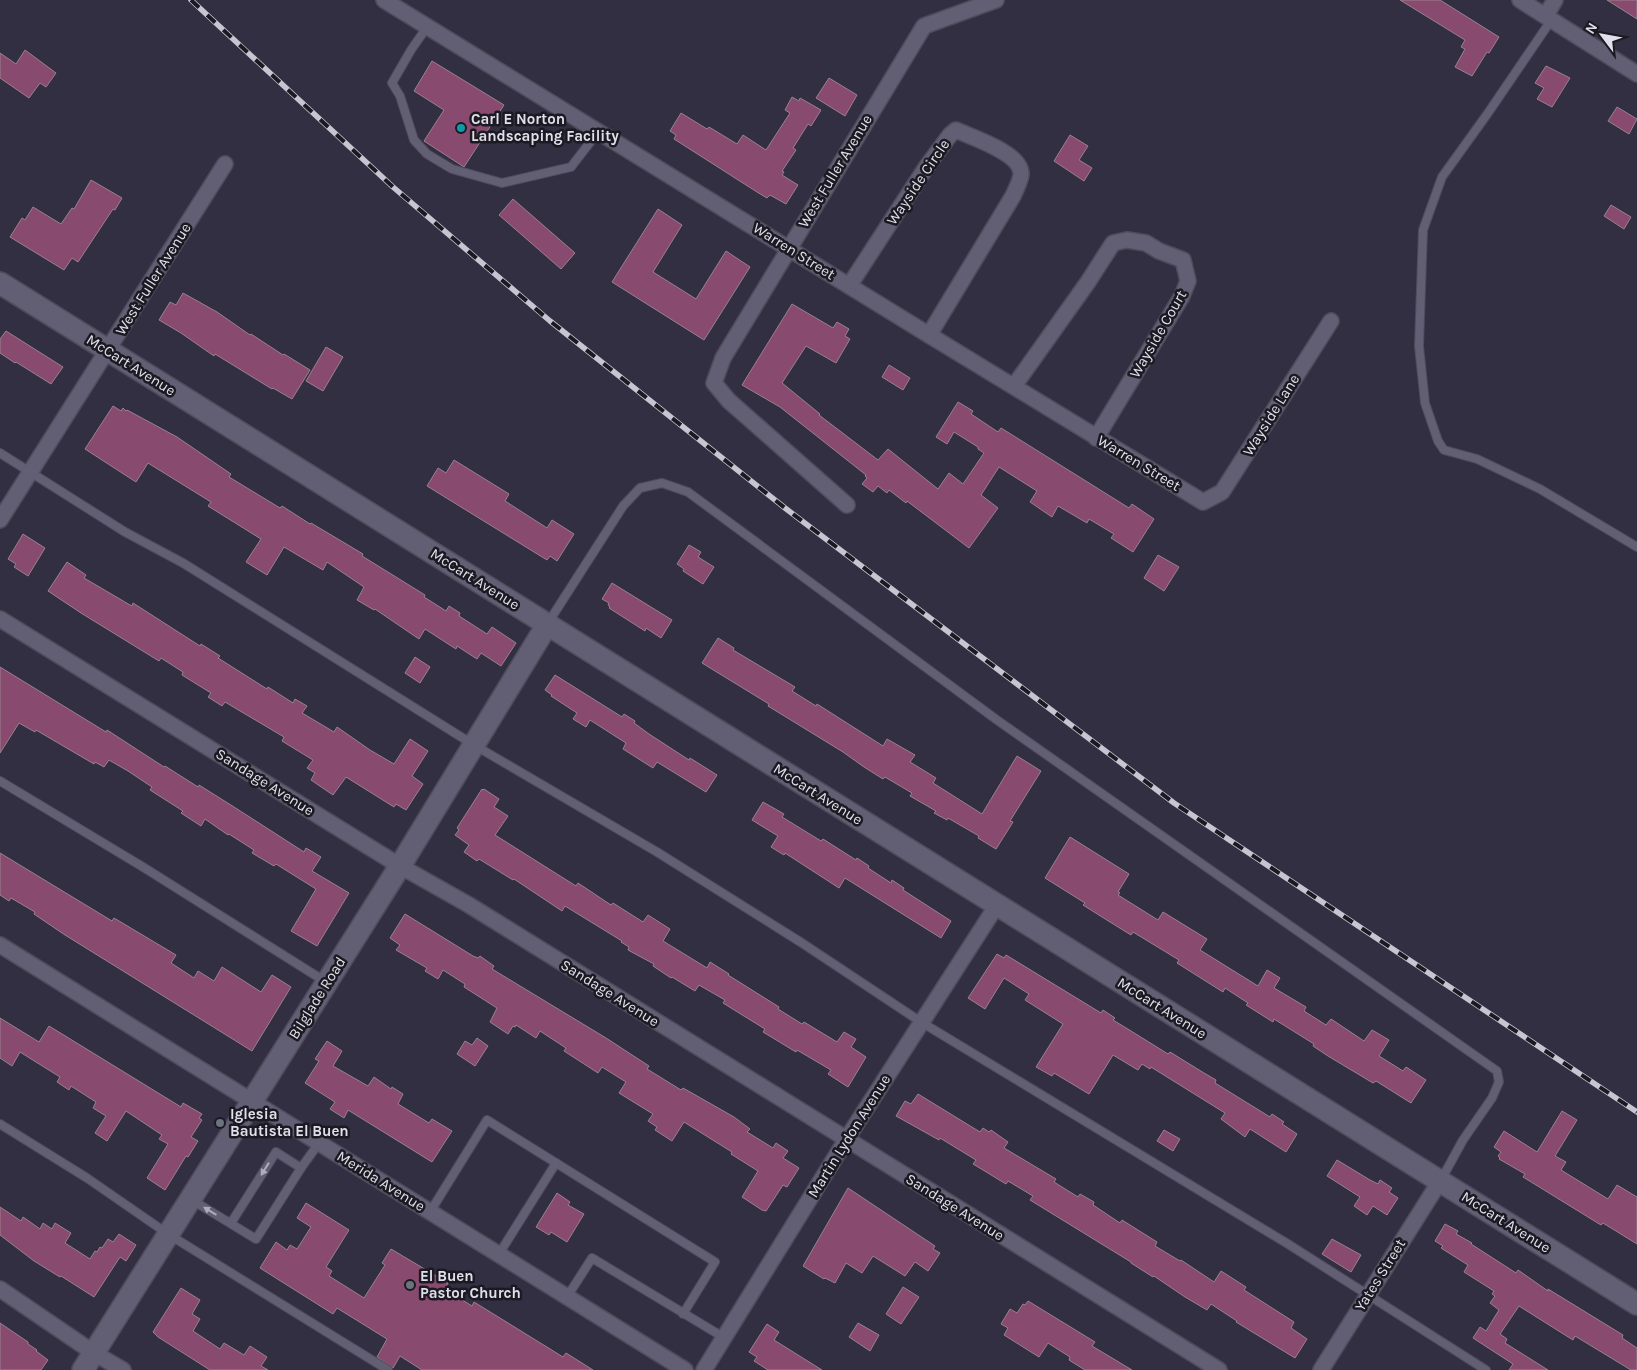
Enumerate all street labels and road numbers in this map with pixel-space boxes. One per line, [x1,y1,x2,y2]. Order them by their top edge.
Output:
street label: West Fuller Avenue [794,111,876,231]
street label: Wayside Circle [883,136,953,228]
street label: Warren Street [750,219,839,284]
street label: West Fuller Avenue [111,220,195,338]
street label: Wayside Court [1126,287,1191,381]
street label: McCart Avenue [83,330,179,400]
street label: Wayside Lane [1239,371,1303,459]
street label: Warren Street [1094,431,1184,495]
street label: McCart Avenue [427,544,523,614]
street label: Sandage Avenue [212,745,318,819]
street label: McCart Avenue [770,759,866,829]
street label: Bilglade Road [285,954,349,1042]
street label: Sandage Avenue [557,956,663,1030]
street label: McCart Avenue [1114,973,1210,1043]
street label: Martin Lydon Avenue [804,1071,894,1201]
street label: Merida Avenue [334,1147,428,1215]
street label: Sandage Avenue [902,1170,1008,1244]
street label: McCart Avenue [1458,1187,1554,1257]
street label: Yates Street [1351,1235,1409,1314]

